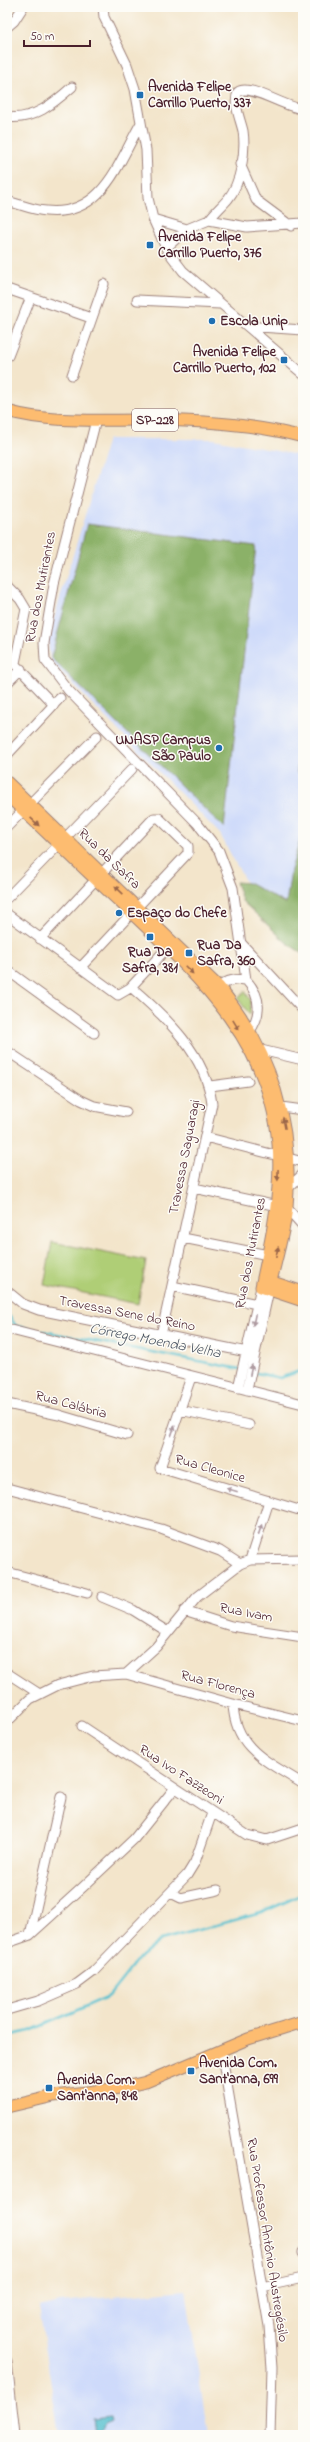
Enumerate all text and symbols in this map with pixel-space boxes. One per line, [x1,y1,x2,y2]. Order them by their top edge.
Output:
scale bar [24,22,90,48]
text: 50 m [30,28,54,46]
place label: Avenida Felipe Carrillo Puerto, 337 [148,77,251,114]
marker: Avenida Felipe Carrillo Puerto, 337 [135,90,145,100]
place label: Avenida Felipe Carrillo Puerto, 376 [158,227,262,264]
marker: Avenida Felipe Carrillo Puerto, 376 [145,240,155,250]
place label: Escola Unip [220,311,288,332]
marker: Escola Unip [207,316,217,326]
place label: Avenida Felipe Carrillo Puerto, 102 [173,342,277,379]
marker: Avenida Felipe Carrillo Puerto, 102 [279,355,289,365]
road number: SP-228 [132,409,178,431]
street label: Rua dos Mutirantes [20,529,62,645]
place label: UNASP Campus São Paulo [116,730,211,767]
marker: UNASP Campus São Paulo [214,743,224,753]
one-way arrow [30,817,40,826]
street label: Rua da Safra [73,824,145,894]
one-way arrow [114,885,124,895]
place label: Espaço do Chefe [127,903,228,924]
marker: Espaço do Chefe [114,908,124,918]
marker: Rua Da Safra, 381 [145,932,155,942]
place label: Rua Da Safra, 360 [196,935,255,972]
place label: Rua Da Safra, 381 [122,942,179,979]
marker: Rua Da Safra, 360 [184,948,194,958]
one-way arrow [184,965,194,975]
one-way arrow [232,1020,240,1031]
street label: Travessa Saguaragi [164,1098,207,1216]
one-way arrow [280,1117,286,1129]
one-way arrow [275,1169,281,1182]
street label: Rua dos Mutirantes [230,1195,272,1311]
one-way arrow [275,1246,281,1258]
street label: Travessa Sene do Reino [57,1290,197,1338]
one-way arrow [250,1314,256,1327]
water label: Córrego Moenda Velha [87,1317,223,1366]
one-way arrow [249,1364,255,1376]
street label: Rua Calábria [33,1385,109,1425]
one-way arrow [170,1425,176,1437]
street label: Rua Cleonice [172,1449,248,1489]
one-way arrow [226,1487,238,1493]
one-way arrow [257,1524,263,1536]
street label: Rua Ivam [218,1598,275,1628]
street label: Rua Florença [178,1665,258,1705]
street label: Rua Ivo Fazzeoni [134,1740,228,1810]
place label: Avenida Com. Sant'anna, 699 [199,2053,279,2090]
marker: Avenida Com. Sant'anna, 699 [186,2066,196,2076]
place label: Avenida Com. Sant'anna, 848 [57,2070,138,2107]
marker: Avenida Com. Sant'anna, 848 [44,2083,54,2093]
street label: Rua Professor Antônio Austregésilo [239,2136,294,2344]

